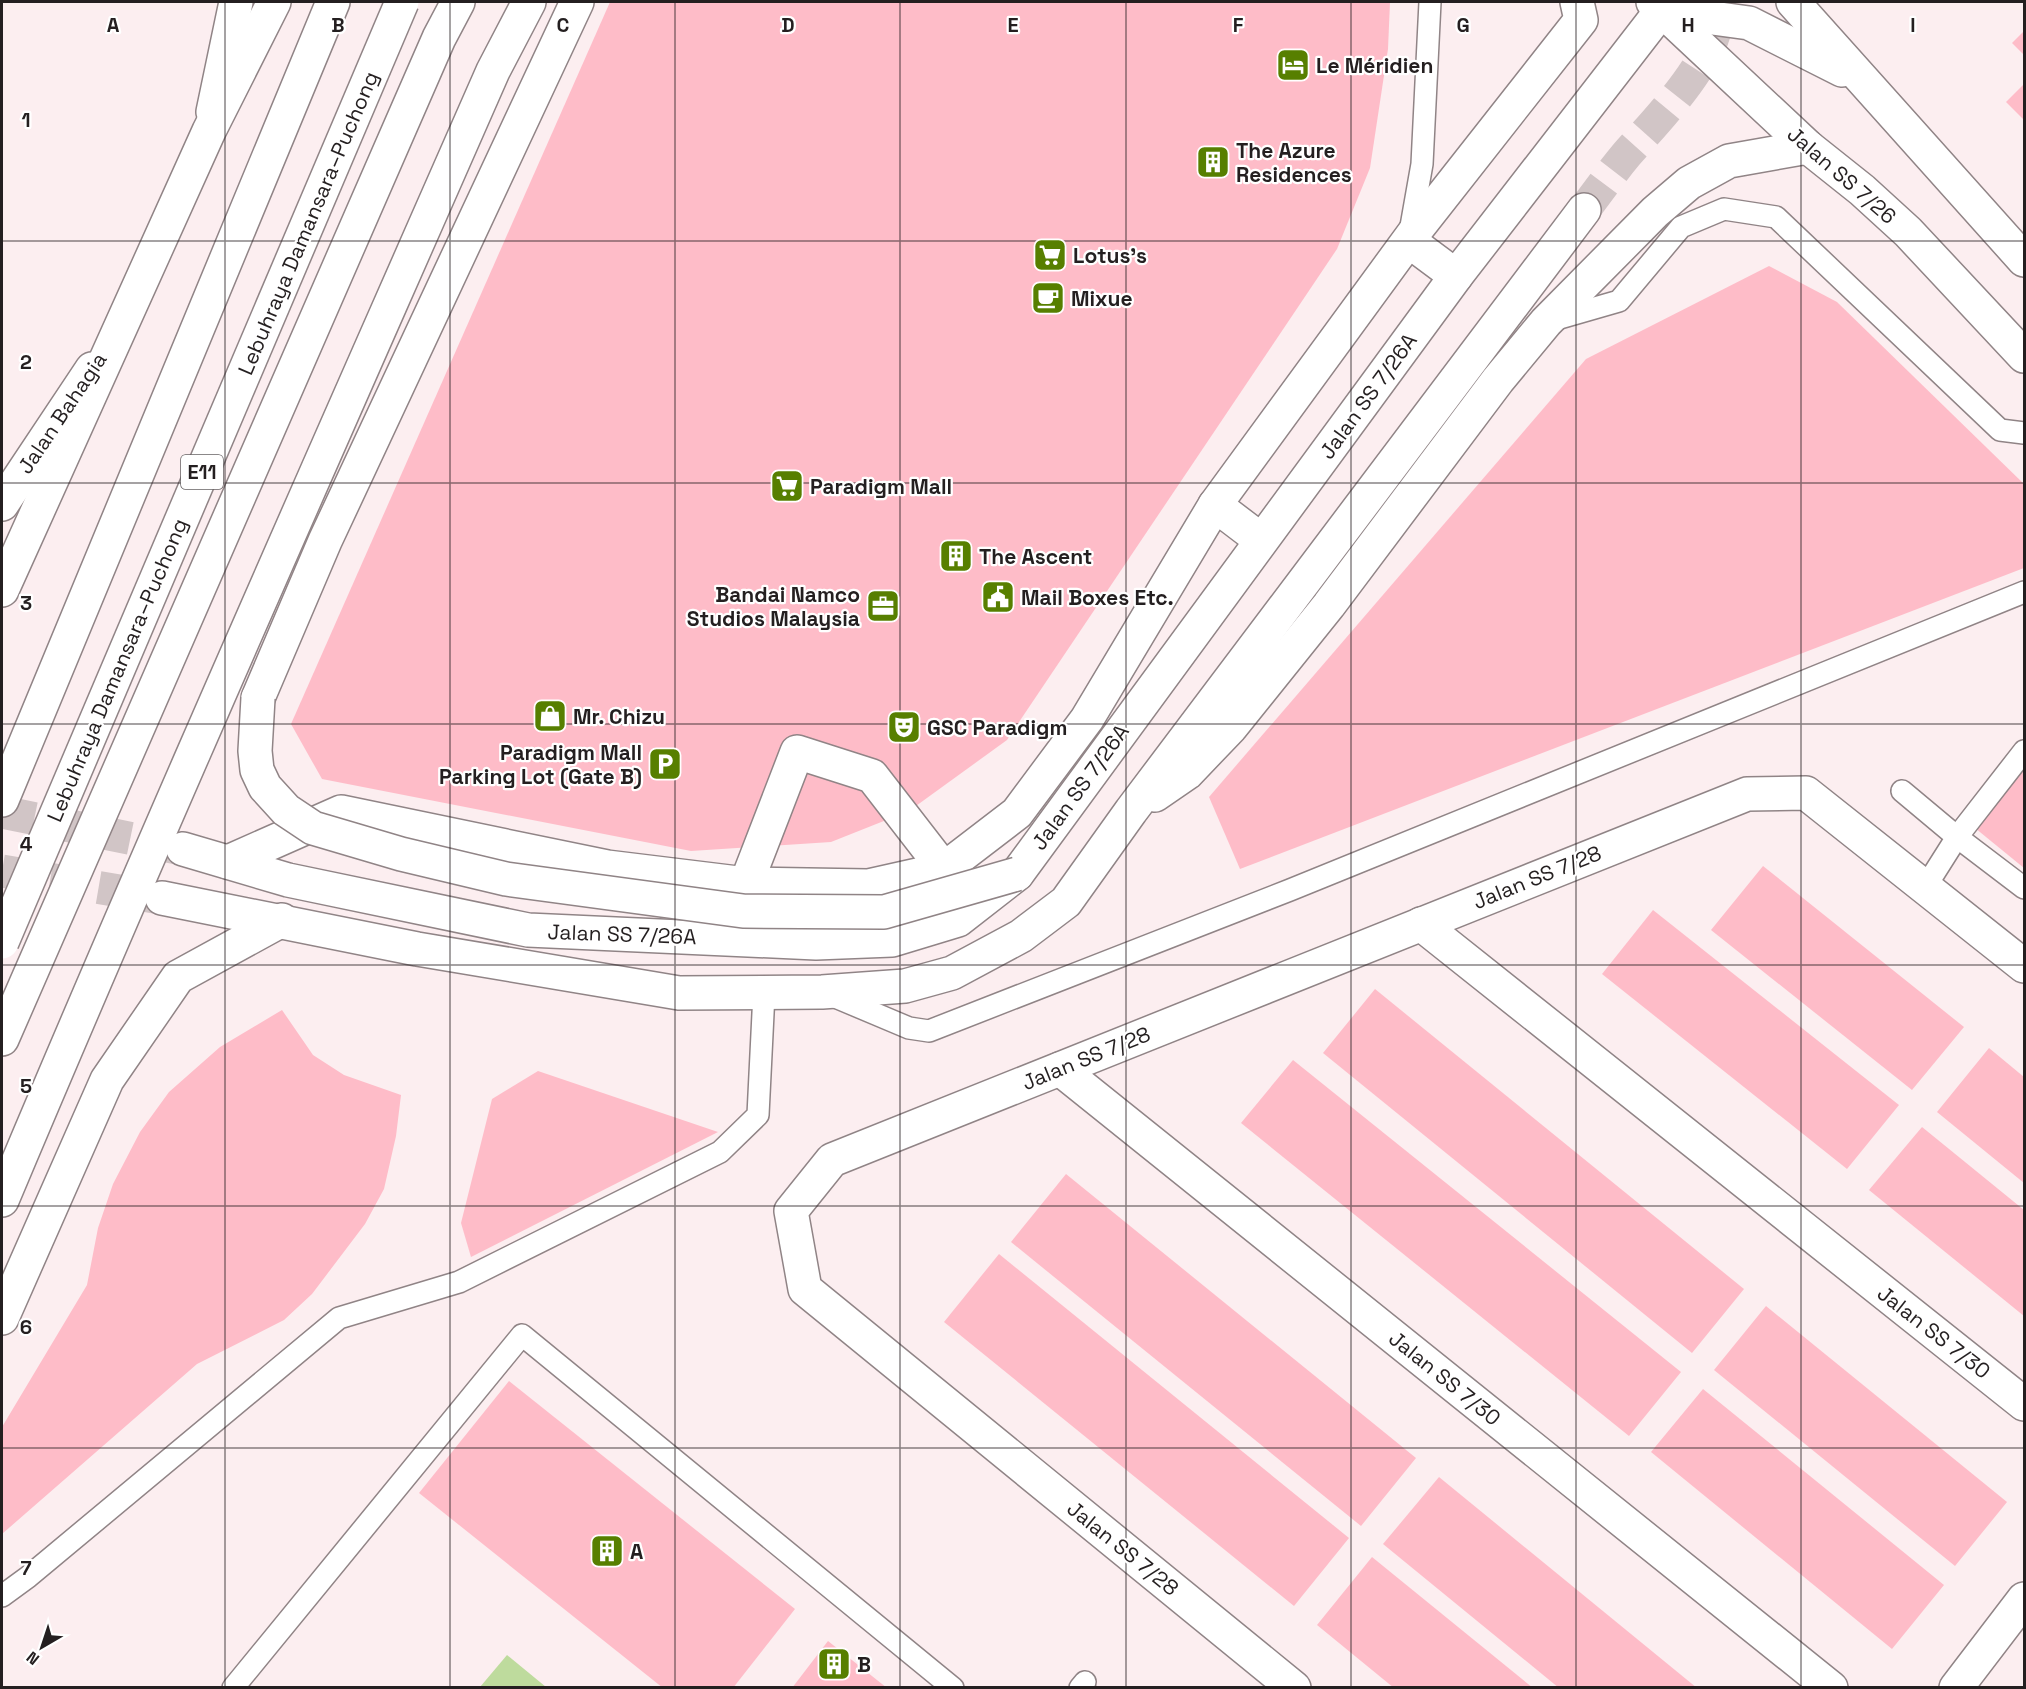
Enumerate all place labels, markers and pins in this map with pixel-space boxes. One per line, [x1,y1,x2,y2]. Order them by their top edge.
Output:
hotel icon: Le Méridien [1275,47,1311,83]
place label: Le Méridien [1316,52,1433,79]
place label: The Azure Residences [1236,137,1352,188]
building icon: The Azure Residences [1195,144,1231,180]
supermarket icon: Lotus's [1032,237,1068,273]
place label: Lotus's [1073,242,1147,269]
cafe icon: Mixue [1030,280,1066,316]
place label: Mixue [1071,285,1133,312]
supermarket icon: Paradigm Mall [769,468,805,504]
place label: Paradigm Mall [810,473,952,500]
building icon: The Ascent [938,538,974,574]
place label: The Ascent [979,543,1092,570]
public building icon: Mail Boxes Etc. [980,579,1016,615]
place label: Bandai Namco Studios Malaysia [687,581,860,632]
place label: Mail Boxes Etc. [1021,584,1174,611]
office icon: Bandai Namco Studios Malaysia [865,588,901,624]
shop icon: Mr. Chizu [532,698,568,734]
place label: Mr. Chizu [573,703,665,730]
theatre icon: GSC Paradigm [886,709,922,745]
place label: GSC Paradigm [927,714,1067,741]
place label: Paradigm Mall Parking Lot (Gate B) [439,739,642,790]
parking icon: Paradigm Mall Parking Lot (Gate B) [647,746,683,782]
building icon: A [589,1533,625,1569]
place label: A [630,1538,643,1565]
building icon: B [816,1646,852,1682]
place label: B [857,1651,871,1678]

